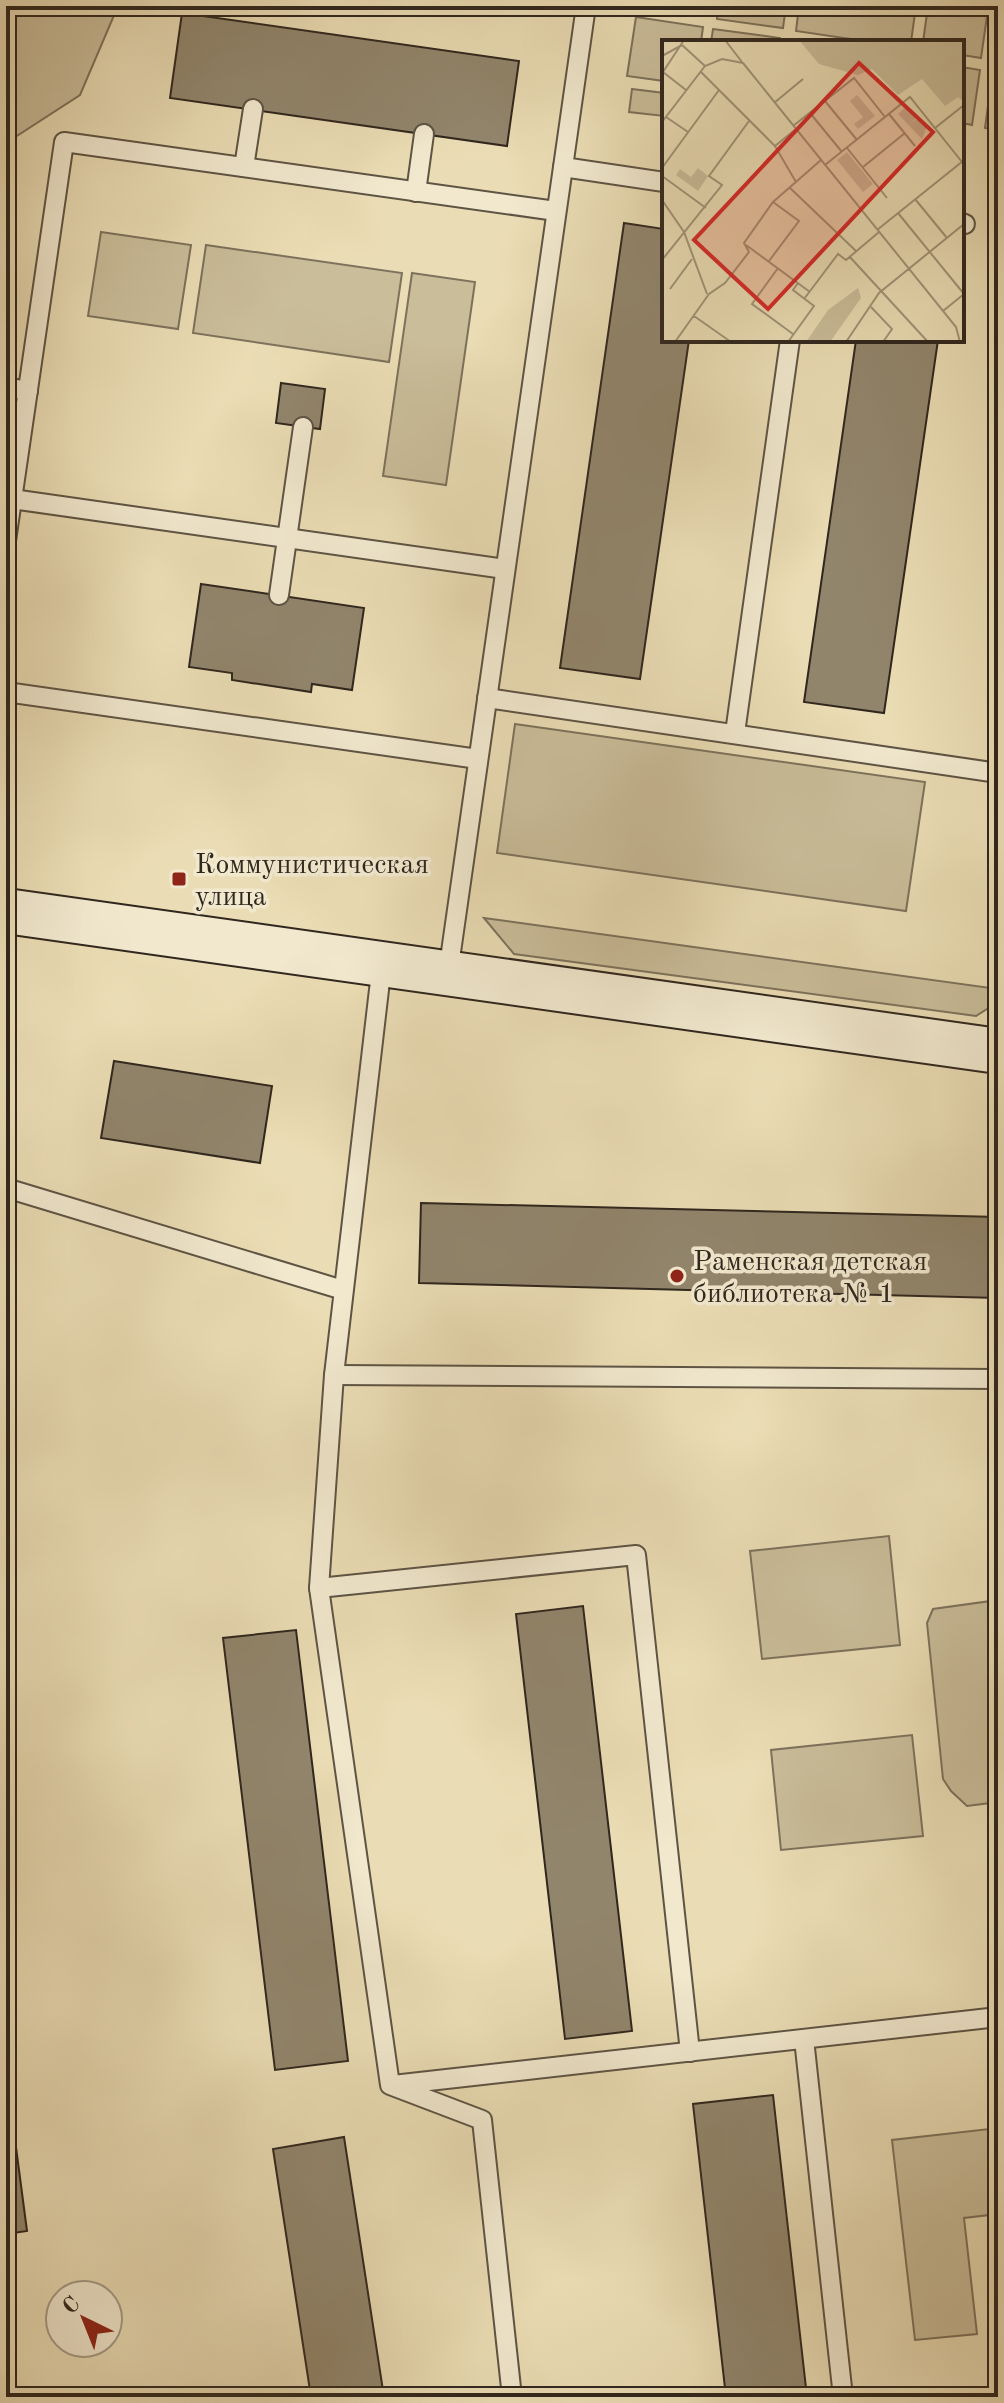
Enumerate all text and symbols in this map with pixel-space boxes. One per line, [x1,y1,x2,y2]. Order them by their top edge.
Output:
inset map [662,40,964,342]
place label: Коммунистическая улица [195,852,429,912]
marker: Коммунистическая улица [170,870,188,888]
place label: Раменская детская библиотека № 1 [693,1249,927,1309]
marker: Раменская детская библиотека № 1 [668,1267,686,1285]
north arrow [44,2279,124,2359]
text: С [59,2293,85,2319]

